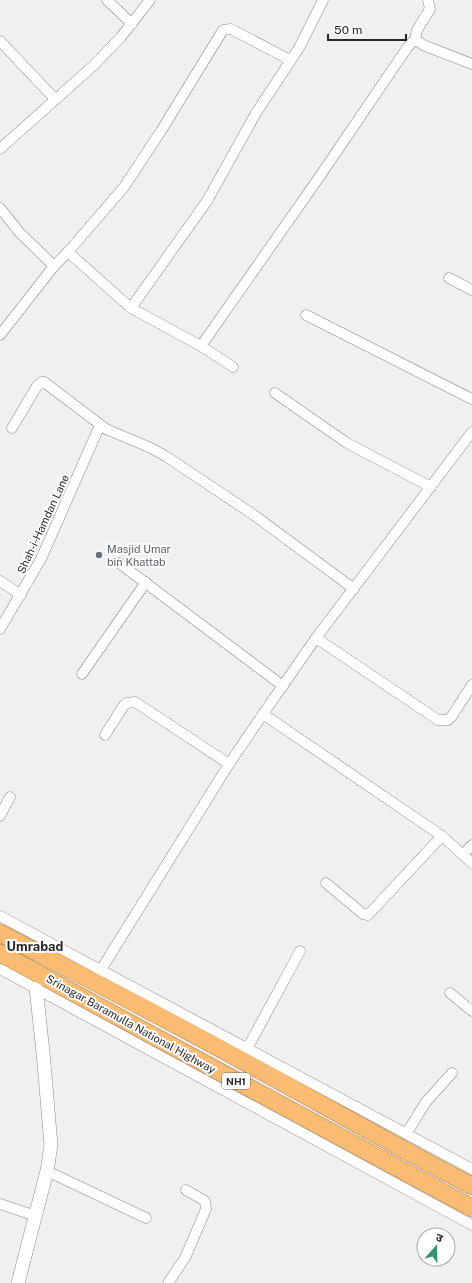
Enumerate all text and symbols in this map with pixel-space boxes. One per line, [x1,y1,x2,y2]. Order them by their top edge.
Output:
scale bar [328,16,406,42]
text: 50 m [334,23,362,37]
street label: Shah-i-Hamdan Lane [15,473,71,575]
place label: Masjid Umar bin Khattab [107,543,171,568]
marker: Masjid Umar bin Khattab [94,550,104,560]
district label: Umrabad [7,939,63,954]
street label: Srinagar Baramulla National Highway [44,972,218,1076]
road number: NH1 [222,1073,250,1089]
north arrow [416,1227,456,1267]
text: उ [434,1231,445,1245]

